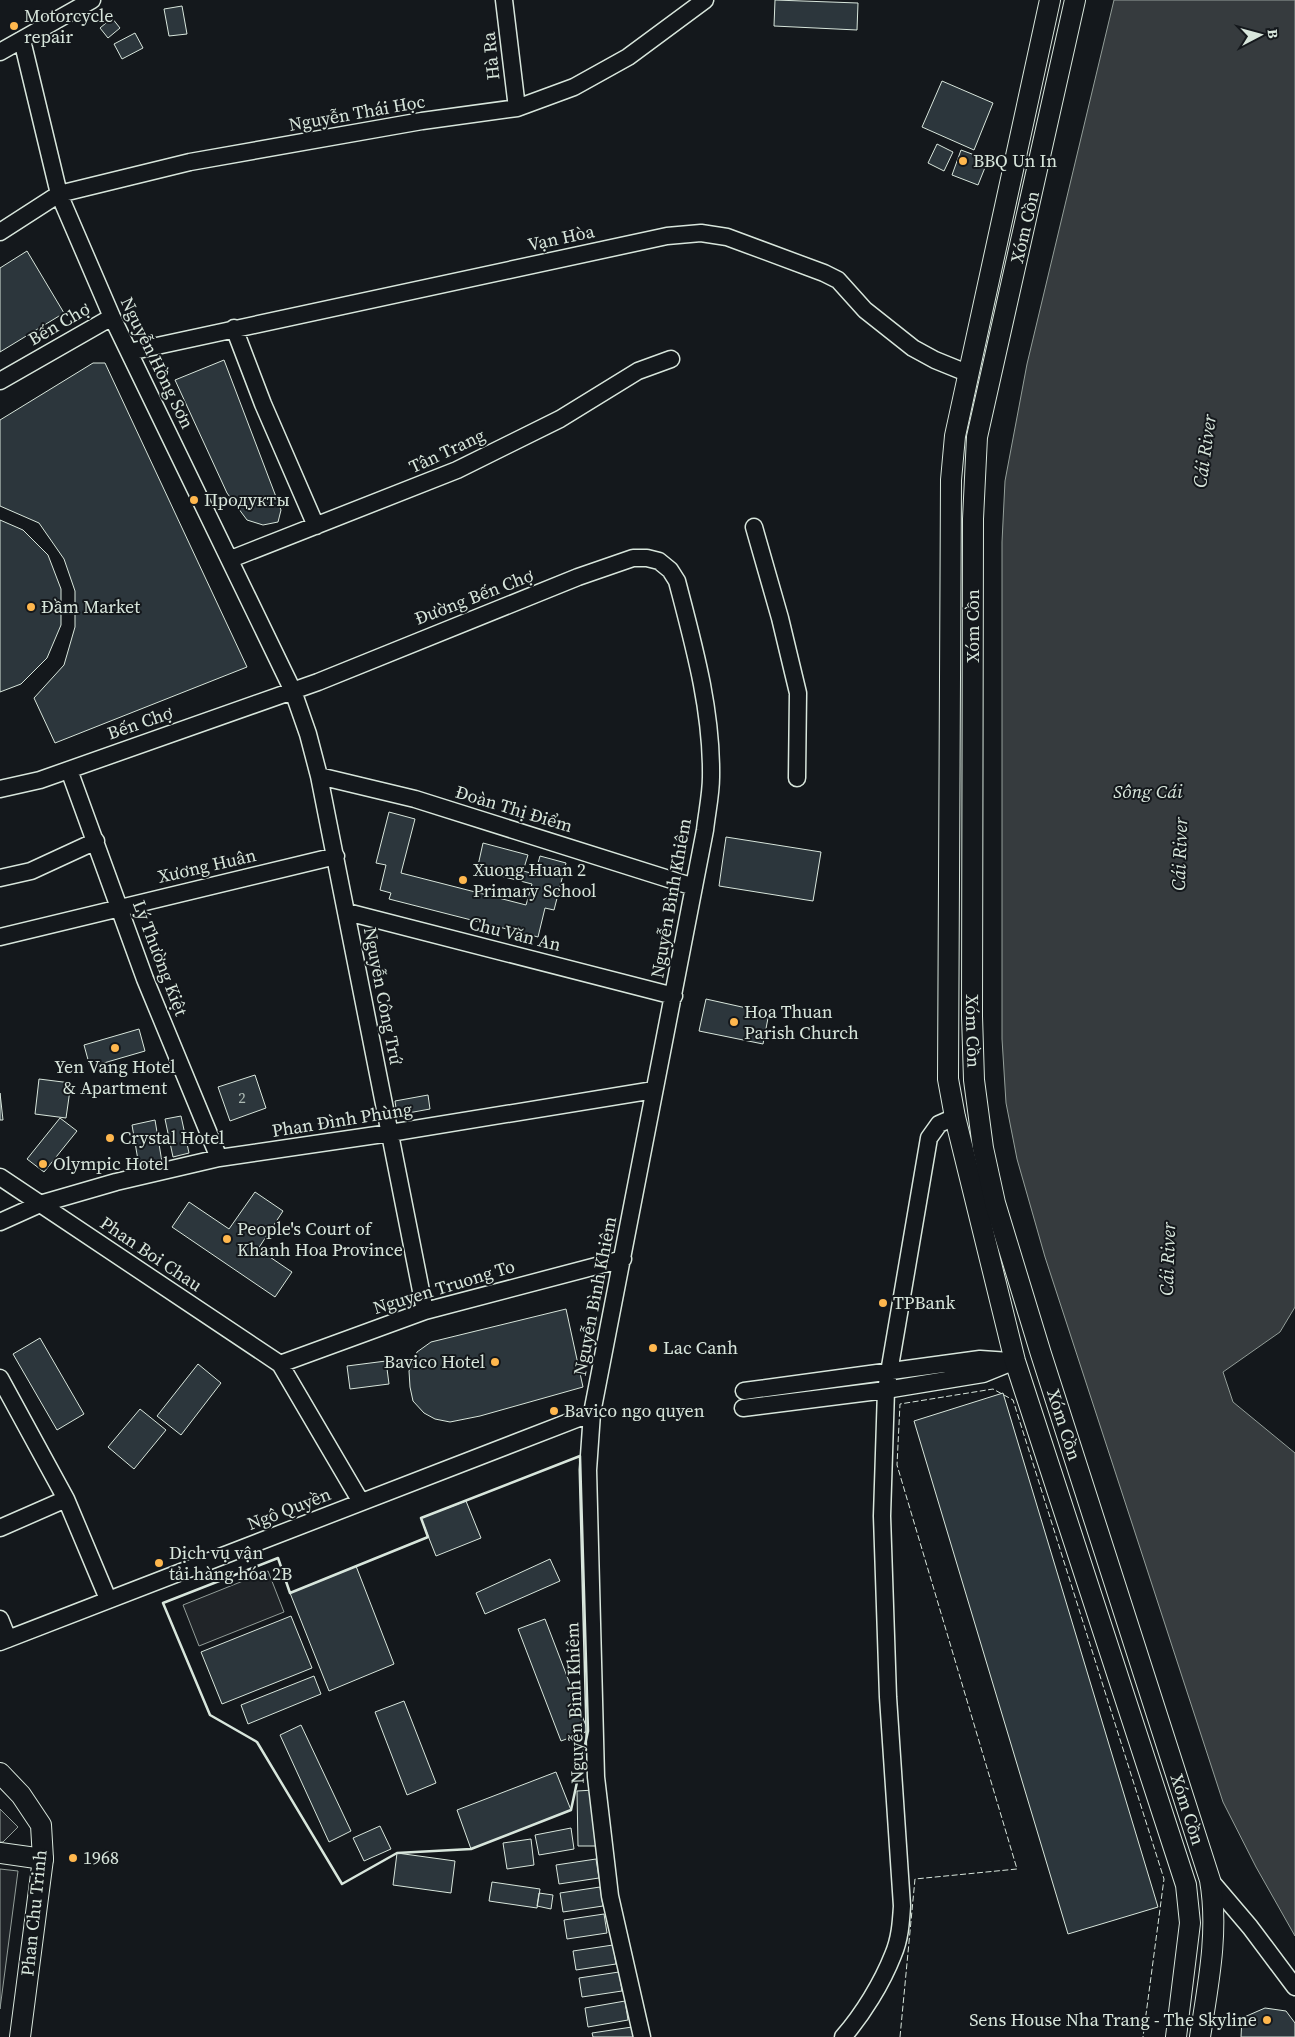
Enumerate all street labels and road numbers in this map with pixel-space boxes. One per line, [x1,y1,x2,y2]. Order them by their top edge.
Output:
street label: Hà Ra [475,30,505,81]
street label: Nguyễn Thái Học [287,88,427,137]
street label: Xóm Cồn [1004,188,1045,266]
street label: Vạn Hòa [525,218,597,257]
street label: Nguyễn Hồng Sơn [115,293,200,433]
street label: Bến Chợ [23,296,94,351]
street label: Tân Trang [405,422,489,479]
street label: Đường Bến Chợ [411,562,537,631]
street label: Xóm Cồn [960,589,985,663]
street label: Bến Chợ [104,700,176,745]
street label: Đoàn Thị Điểm [453,779,576,838]
street label: Nguyễn Bình Khiêm [644,816,697,980]
street label: Xương Huân [155,842,259,889]
street label: Lý Thường Kiệt [127,896,194,1019]
street label: Chu Văn An [467,910,564,957]
street label: Nguyễn Công Trứ [358,925,409,1067]
street label: Xóm Cồn [960,994,987,1068]
street label: Phan Đình Phùng [270,1096,414,1143]
street label: Phan Boi Chau [95,1210,207,1297]
street label: Nguyễn Bình Khiêm [567,1214,622,1378]
street label: Nguyen Truong To [370,1253,518,1320]
street label: Xóm Cồn [1041,1386,1087,1464]
street label: Ngô Quyền [243,1481,334,1536]
street label: Nguyễn Bình Khiêm [559,1622,590,1784]
street label: Xóm Cồn [1165,1770,1211,1848]
street label: Phan Chu Trinh [14,1848,53,1977]

